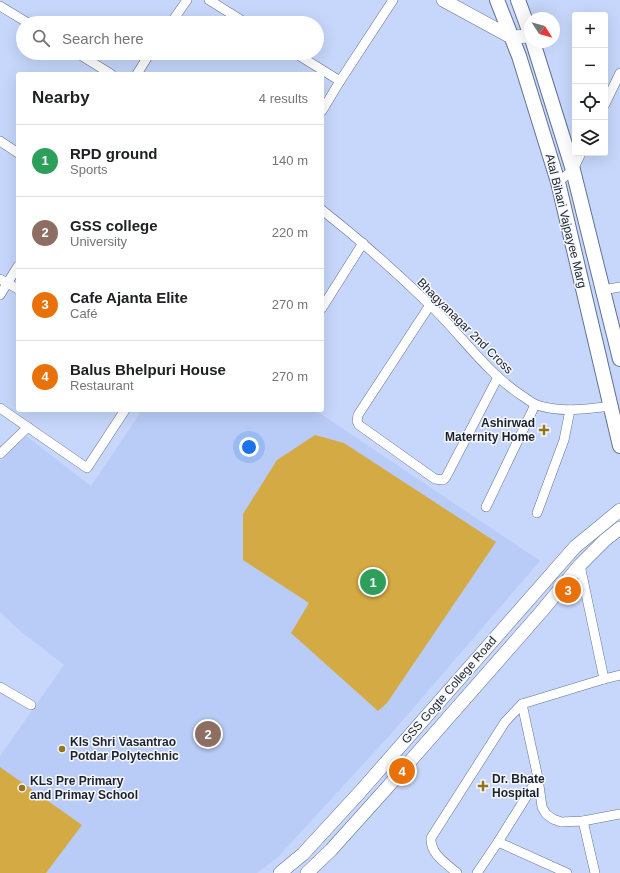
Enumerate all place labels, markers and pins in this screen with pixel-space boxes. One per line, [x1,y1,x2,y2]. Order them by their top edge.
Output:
place label: Ashirwad Maternity Home [445,416,535,444]
marker: Ashirwad Maternity Home [538,424,550,436]
pin: 1 [360,567,386,597]
pin: 3 [555,575,581,605]
pin: 2 [195,719,221,749]
place label: Kls Shri Vasantrao Potdar Polytechnic [70,735,179,763]
marker: Kls Shri Vasantrao Potdar Polytechnic [57,744,67,754]
pin: 4 [389,756,415,786]
place label: Dr. Bhate Hospital [492,772,545,800]
place label: KLs Pre Primary and Primay School [30,774,138,802]
marker: Dr. Bhate Hospital [477,780,489,792]
marker: KLs Pre Primary and Primay School [17,783,27,793]

